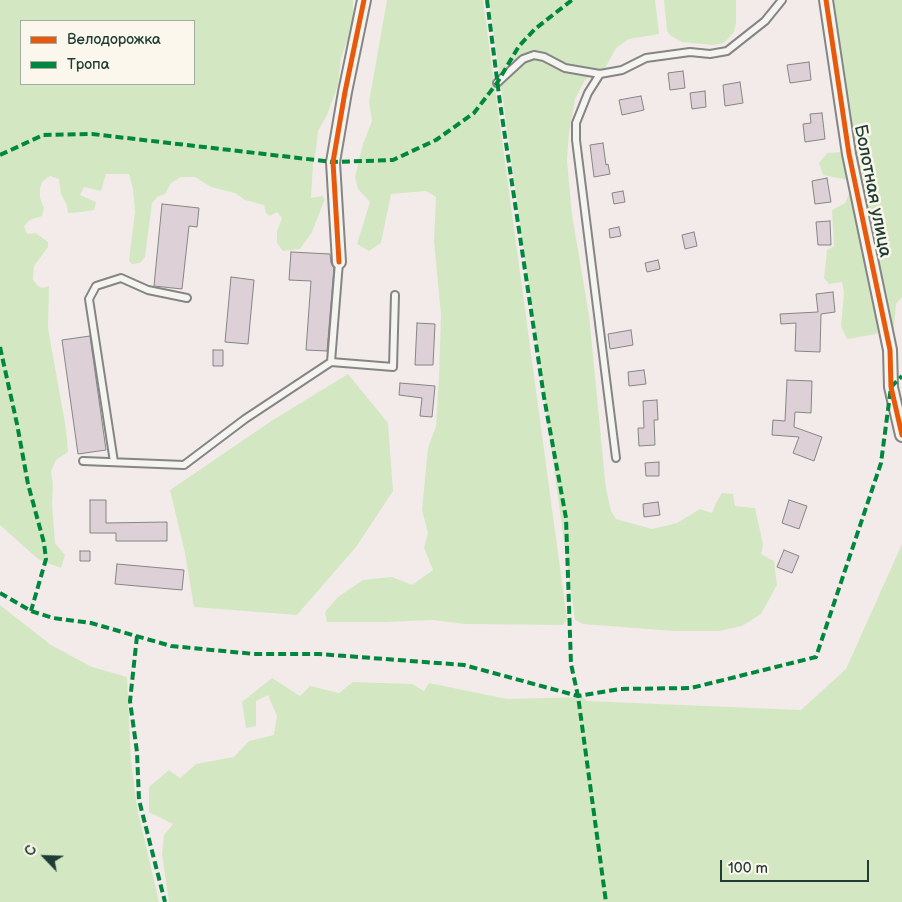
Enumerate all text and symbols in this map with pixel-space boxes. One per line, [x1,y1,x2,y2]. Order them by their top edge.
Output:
legend [20,20,195,85]
text: Велодорожка [67,30,161,49]
text: Тропа [67,55,110,74]
street label: Болотная улица [849,123,895,259]
north arrow [20,832,70,882]
text: С [21,843,41,859]
scale bar [722,850,871,882]
text: 100 m [728,859,768,878]

